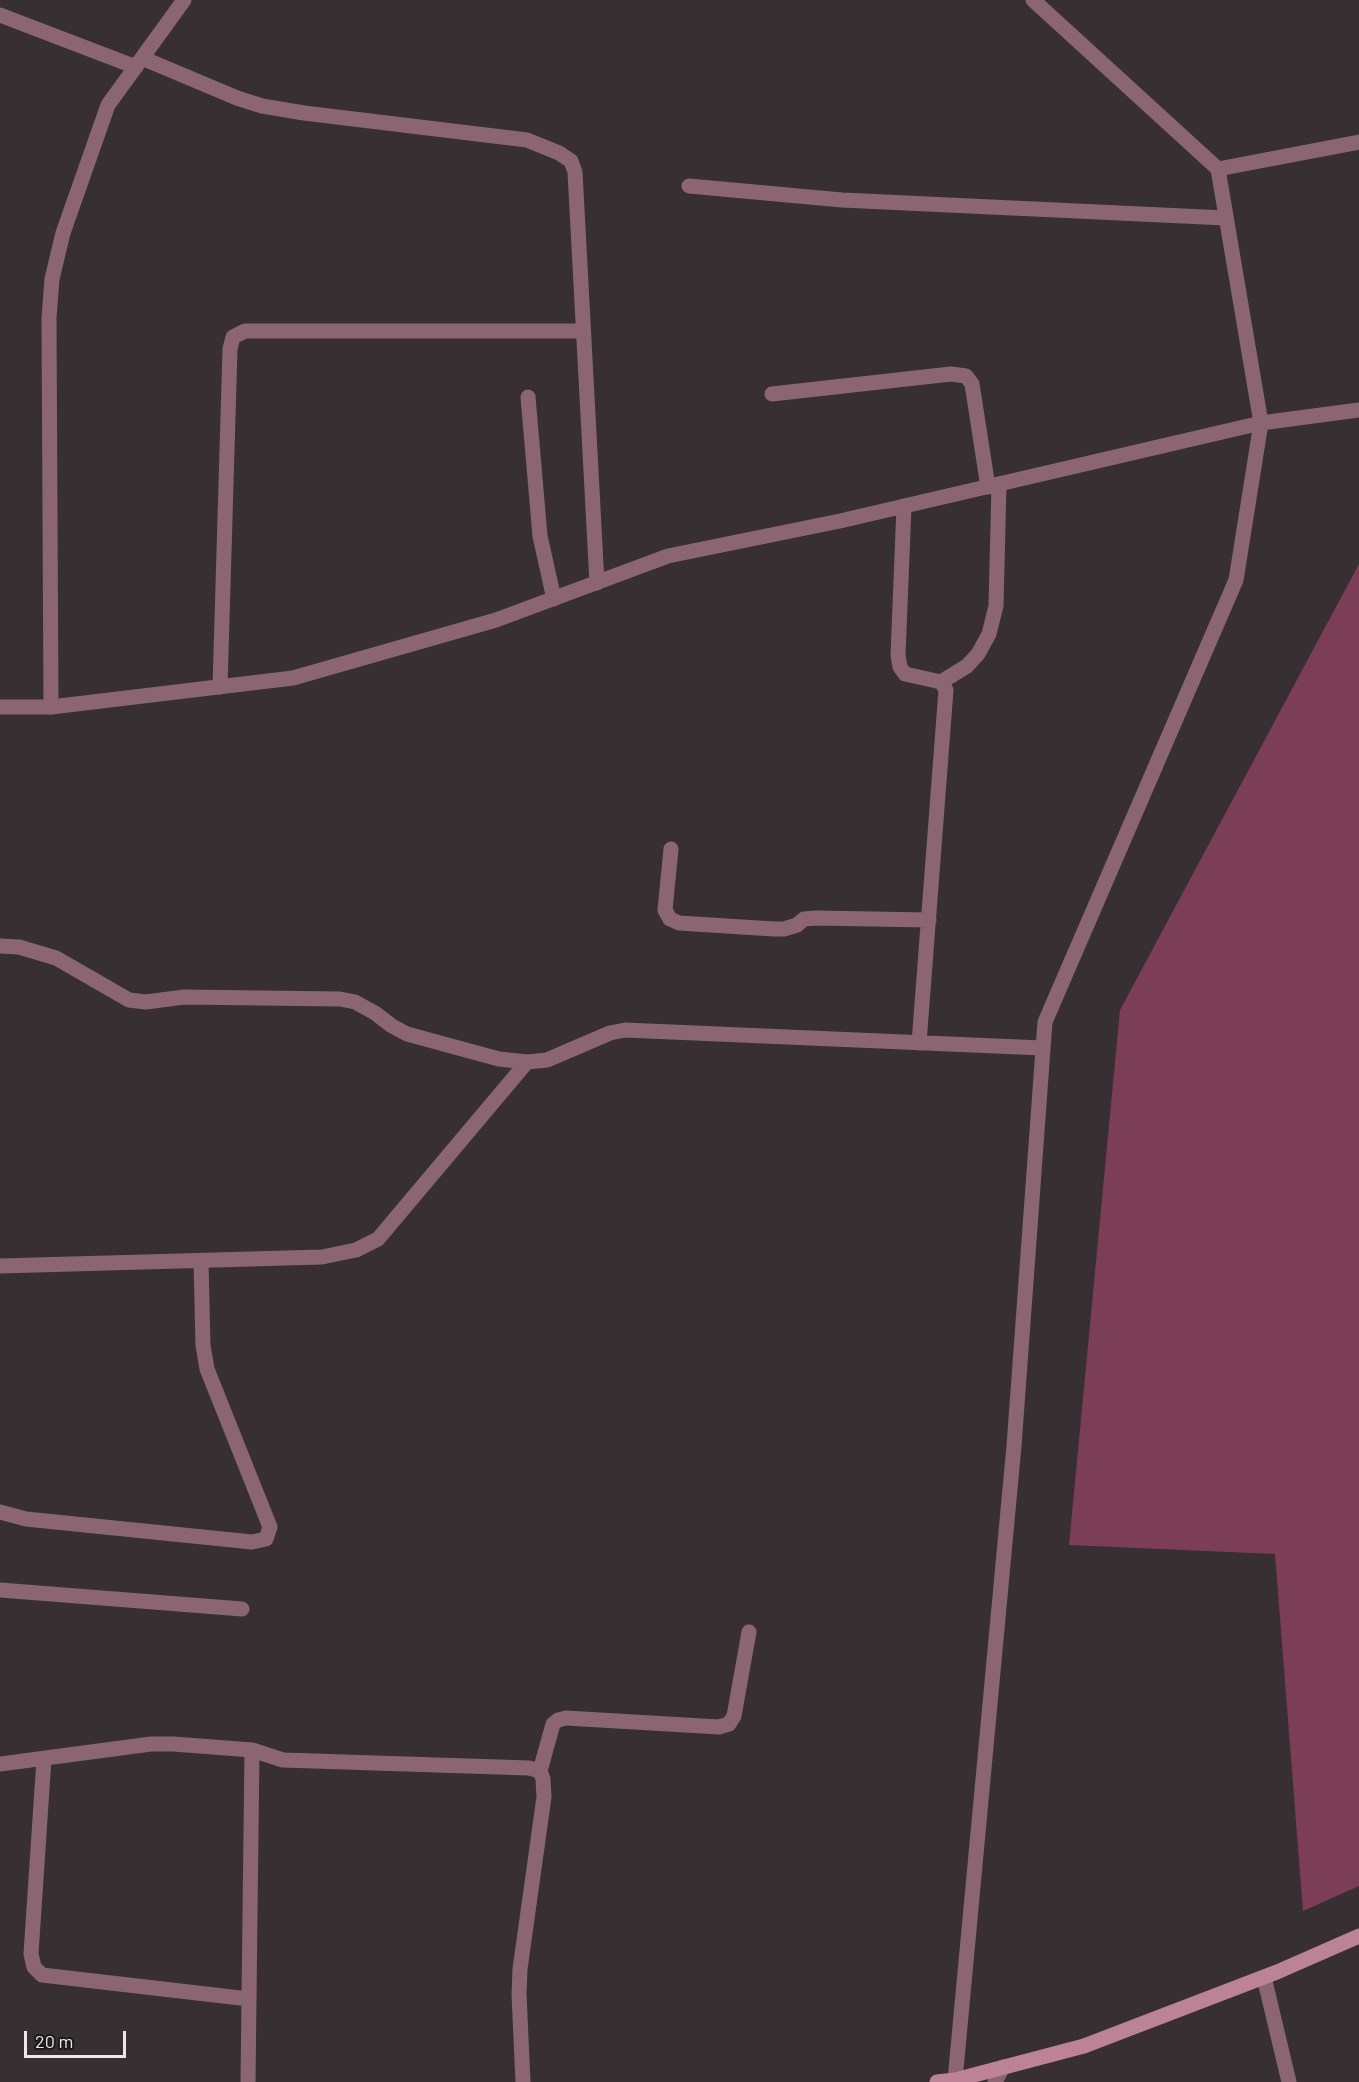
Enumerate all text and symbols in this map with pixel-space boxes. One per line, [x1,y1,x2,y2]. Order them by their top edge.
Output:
scale bar [27,2019,129,2057]
text: 20 m [35,2030,73,2052]

